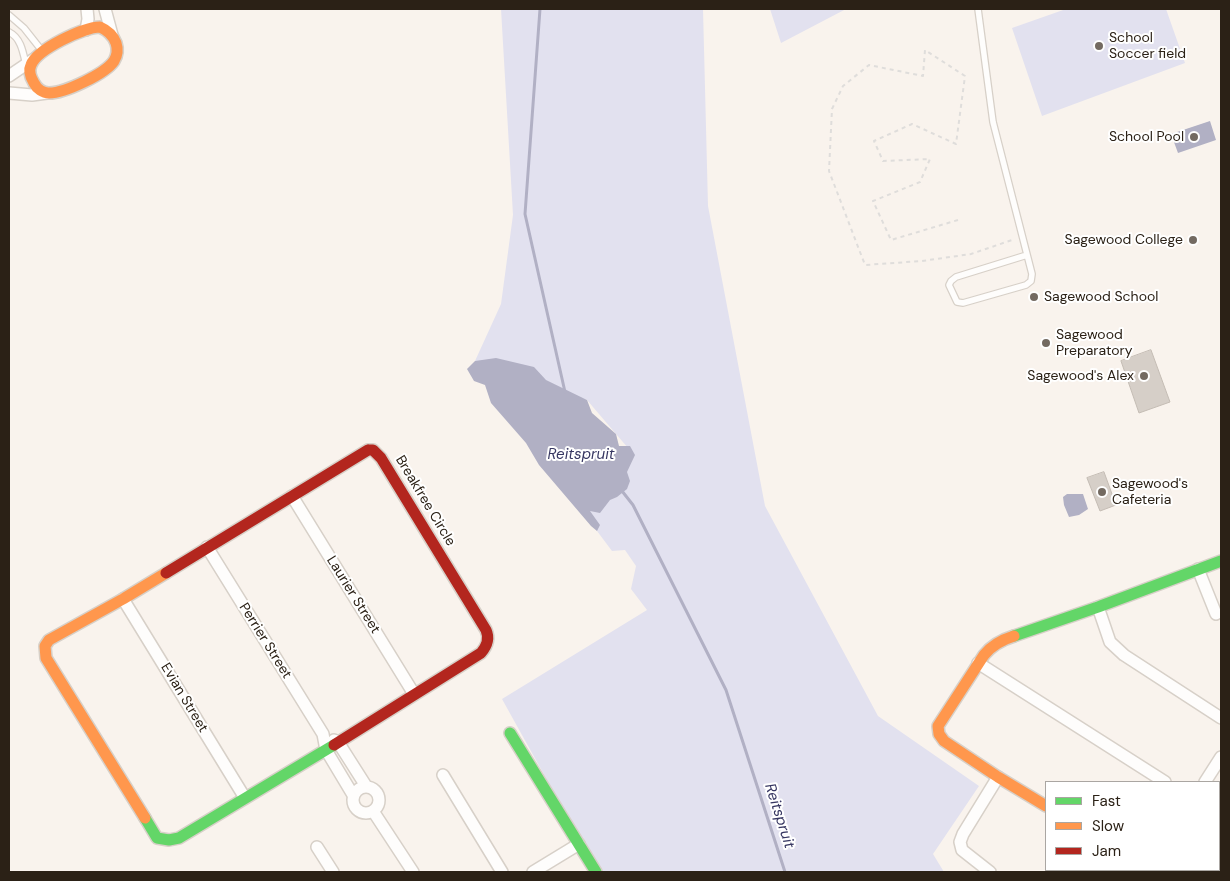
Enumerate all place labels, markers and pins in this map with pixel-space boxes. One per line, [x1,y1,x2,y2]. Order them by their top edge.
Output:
place label: School Soccer field [1109,30,1186,62]
marker: School Soccer field [1093,40,1105,52]
place label: School Pool [1109,129,1184,145]
marker: School Pool [1188,131,1200,143]
place label: Sagewood College [1065,232,1183,248]
marker: Sagewood College [1187,234,1199,246]
place label: Sagewood School [1044,289,1158,305]
marker: Sagewood School [1028,291,1040,303]
place label: Sagewood Preparatory [1056,327,1133,360]
marker: Sagewood Preparatory [1040,337,1052,349]
place label: Sagewood's Alex [1027,368,1134,384]
marker: Sagewood's Alex [1138,370,1150,382]
place label: Sagewood's Cafeteria [1112,476,1188,508]
marker: Sagewood's Cafeteria [1096,486,1108,498]

